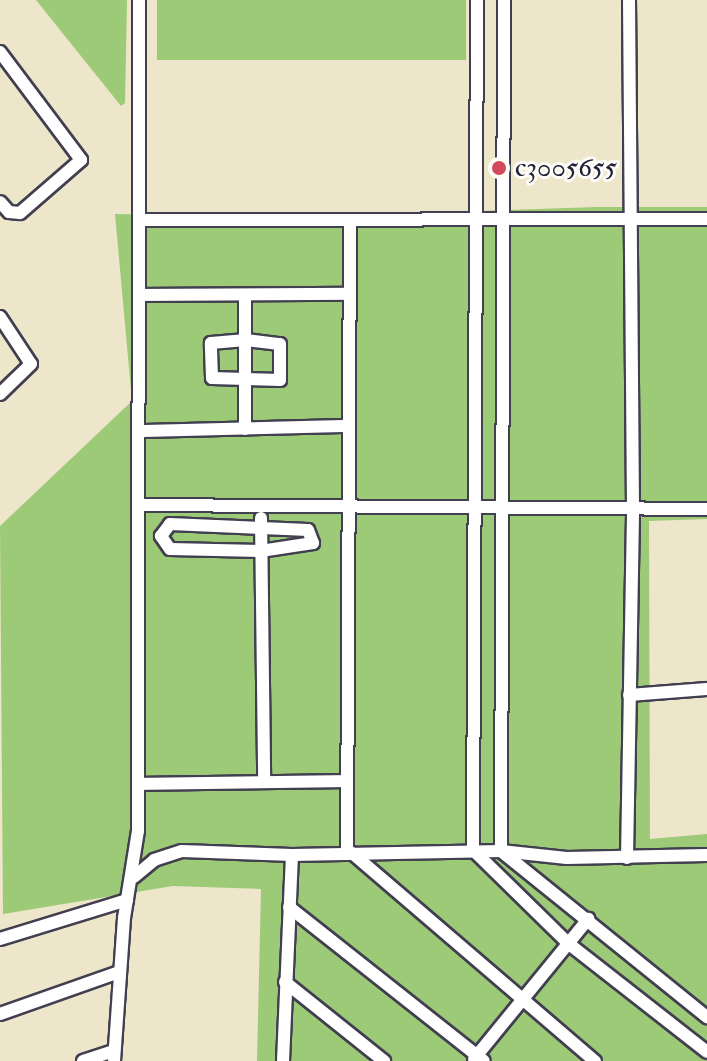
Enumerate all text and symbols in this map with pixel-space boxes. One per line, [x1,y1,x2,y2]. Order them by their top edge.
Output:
place label: c3005655 [515,151,617,185]
marker: c3005655 [490,159,508,177]

